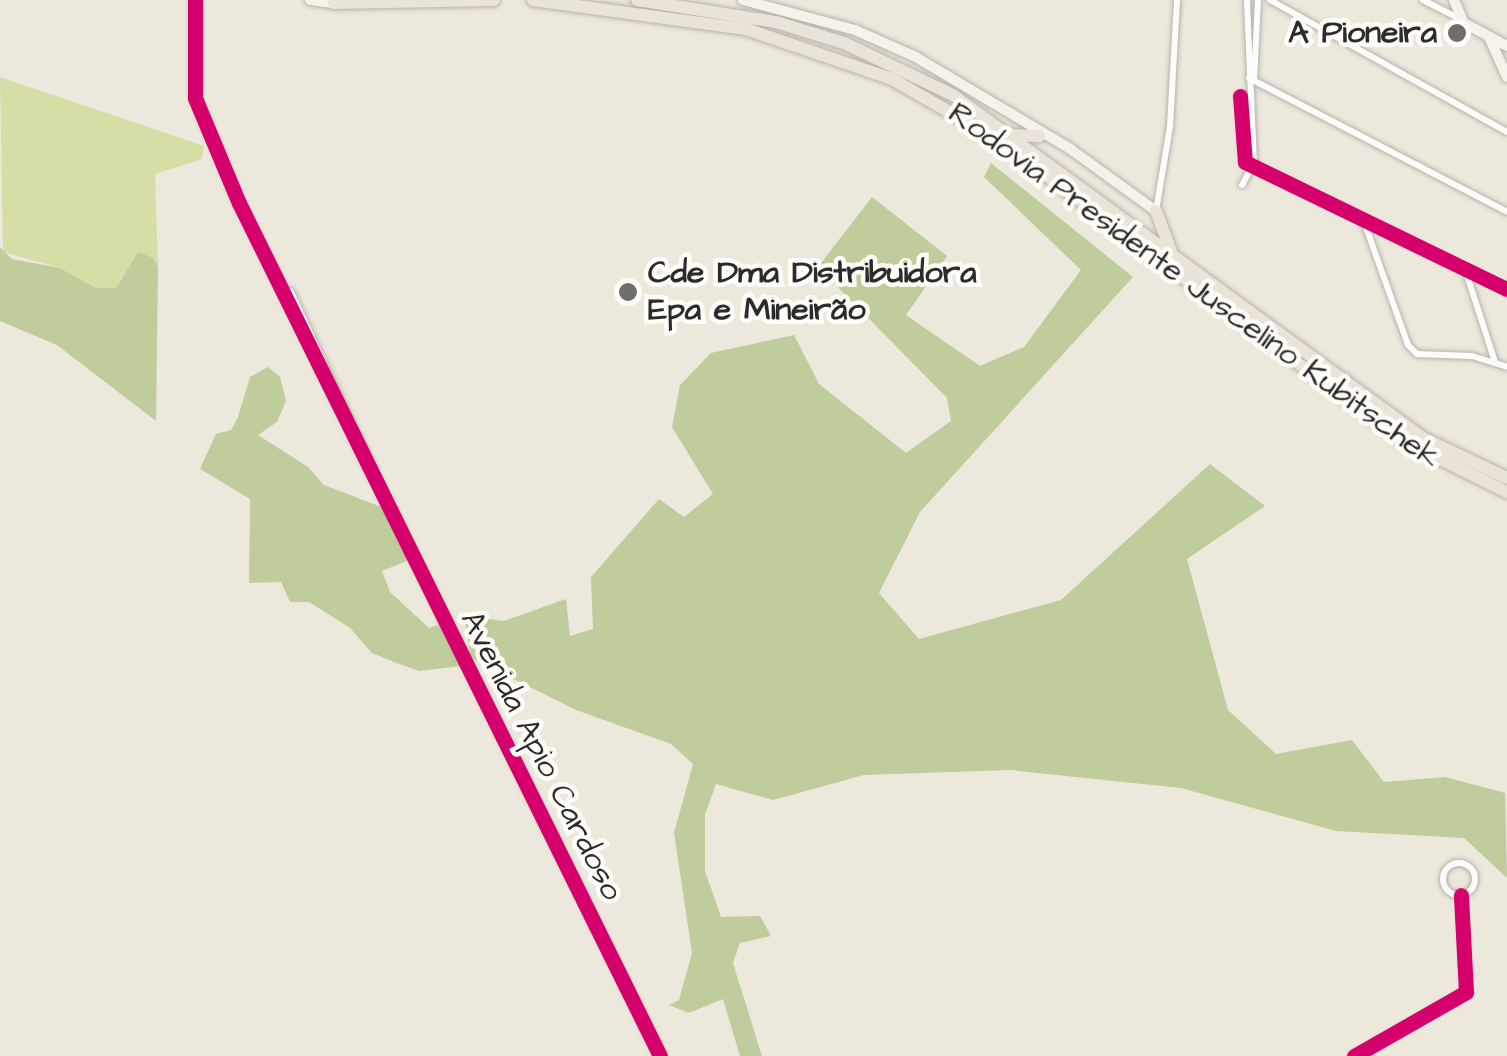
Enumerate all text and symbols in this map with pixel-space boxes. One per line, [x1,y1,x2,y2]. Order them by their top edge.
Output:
place label: A Pioneira [1288,14,1437,52]
marker: A Pioneira [1446,22,1468,44]
street label: Rodovia Presidente Juscelino Kubitschek [940,94,1448,478]
place label: Cde Dma Distribuidora Epa e Mineirão [648,255,976,330]
marker: Cde Dma Distribuidora Epa e Mineirão [617,281,639,303]
street label: Avenida Apio Cardoso [451,605,631,907]

